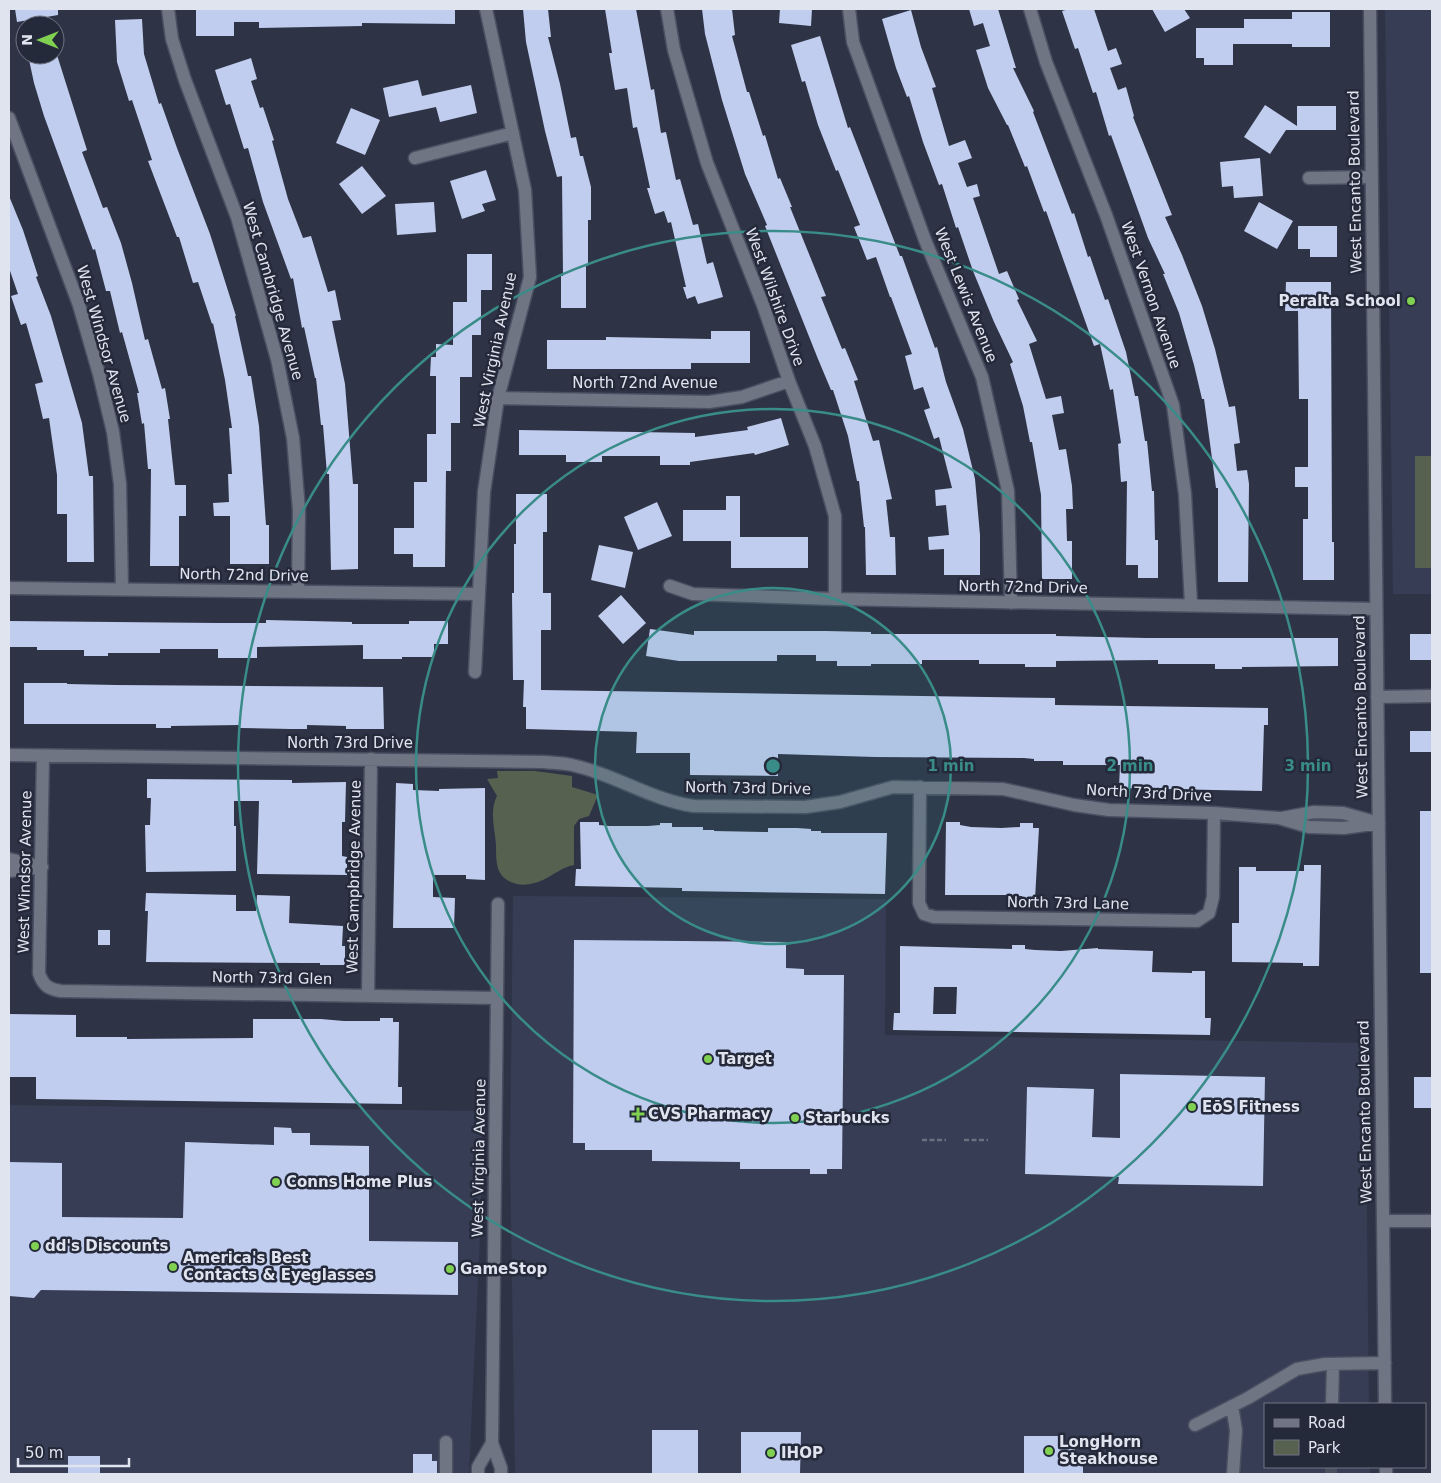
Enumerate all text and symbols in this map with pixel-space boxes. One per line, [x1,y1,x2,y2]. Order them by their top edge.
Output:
north arrow [15,15,65,65]
text: N [19,34,35,46]
street label: West Encanto Boulevard [1344,90,1366,274]
street label: West Cambridge Avenue [239,200,307,382]
street label: West Vernon Avenue [1117,219,1185,371]
street label: West Wilshire Drive [742,225,808,369]
street label: West Lewis Avenue [931,225,1001,365]
street label: West Windsor Avenue [73,263,135,425]
street label: West Virginia Avenue [470,271,520,429]
place label: Peralta School [1279,292,1401,310]
marker: Peralta School [1405,295,1417,307]
street label: North 72nd Avenue [572,374,718,392]
street label: North 72nd Drive [179,565,309,585]
street label: North 72nd Drive [958,577,1088,597]
street label: West Encanto Boulevard [1350,615,1372,799]
street label: North 73rd Drive [287,734,413,752]
centre of rings [764,757,782,775]
text: 1 min [927,757,975,775]
text: 2 min [1106,757,1154,775]
text: 3 min [1284,757,1332,775]
street label: North 73rd Drive [685,778,811,798]
street label: West Campbridge Avenue [343,780,365,974]
street label: North 73rd Drive [1086,781,1212,805]
street label: West Windsor Avenue [15,790,35,954]
street label: North 73rd Lane [1007,893,1129,913]
street label: North 73rd Glen [212,968,332,988]
street label: West Encanto Boulevard [1354,1020,1376,1204]
place label: Target [718,1050,772,1068]
marker: Target [702,1053,714,1065]
street label: West Virginia Avenue [469,1079,489,1237]
place label: EōS Fitness [1202,1098,1300,1116]
marker: EōS Fitness [1186,1101,1198,1113]
place label: CVS Pharmacy [648,1105,770,1123]
marker: CVS Pharmacy [632,1108,644,1120]
place label: Starbucks [805,1109,890,1127]
marker: Starbucks [789,1112,801,1124]
place label: Conns Home Plus [286,1173,433,1191]
marker: Conns Home Plus [270,1176,282,1188]
place label: dd's Discounts [45,1237,168,1255]
marker: dd's Discounts [29,1240,41,1252]
place label: America's Best Contacts & Eyeglasses [183,1249,374,1284]
place label: GameStop [460,1260,548,1278]
marker: America's Best Contacts & Eyeglasses [167,1261,179,1273]
marker: GameStop [444,1263,456,1275]
legend [1264,1403,1426,1468]
text: Road [1308,1414,1346,1432]
place label: LongHorn Steakhouse [1059,1433,1158,1468]
scale bar [18,1436,129,1468]
text: Park [1308,1439,1341,1457]
text: 50 m [25,1444,63,1462]
place label: IHOP [781,1444,823,1462]
marker: LongHorn Steakhouse [1043,1445,1055,1457]
marker: IHOP [765,1447,777,1459]

